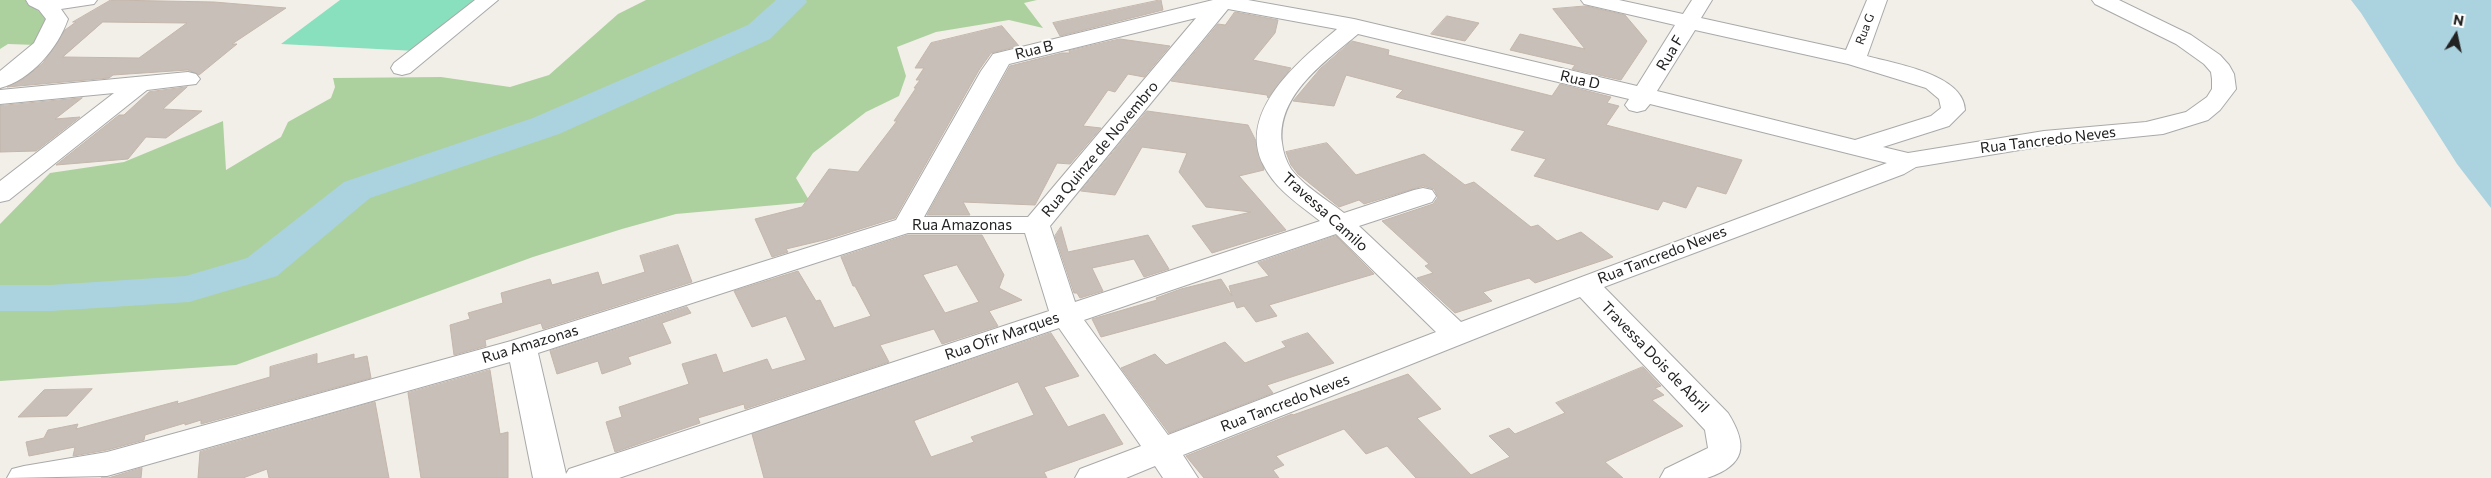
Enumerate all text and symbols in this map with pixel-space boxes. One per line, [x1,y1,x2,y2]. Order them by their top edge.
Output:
north arrow [2431,10,2481,60]
text: N [2452,10,2465,29]
street label: Rua G [1853,11,1877,47]
street label: Rua F [1653,32,1687,74]
street label: Rua B [1013,37,1055,63]
street label: Rua D [1558,67,1602,93]
street label: Rua Quinze de Novembro [1038,77,1162,221]
street label: Rua Tancredo Neves [1979,123,2117,157]
street label: Travessa Camilo [1278,169,1372,255]
street label: Rua Amazonas [912,216,1012,234]
street label: Rua Tancredo Neves [1595,222,1729,288]
street label: Travessa Dois de Abril [1597,298,1713,416]
street label: Rua Ofir Marques [943,308,1061,364]
street label: Rua Amazonas [480,321,580,367]
street label: Rua Tancredo Neves [1218,370,1352,436]

